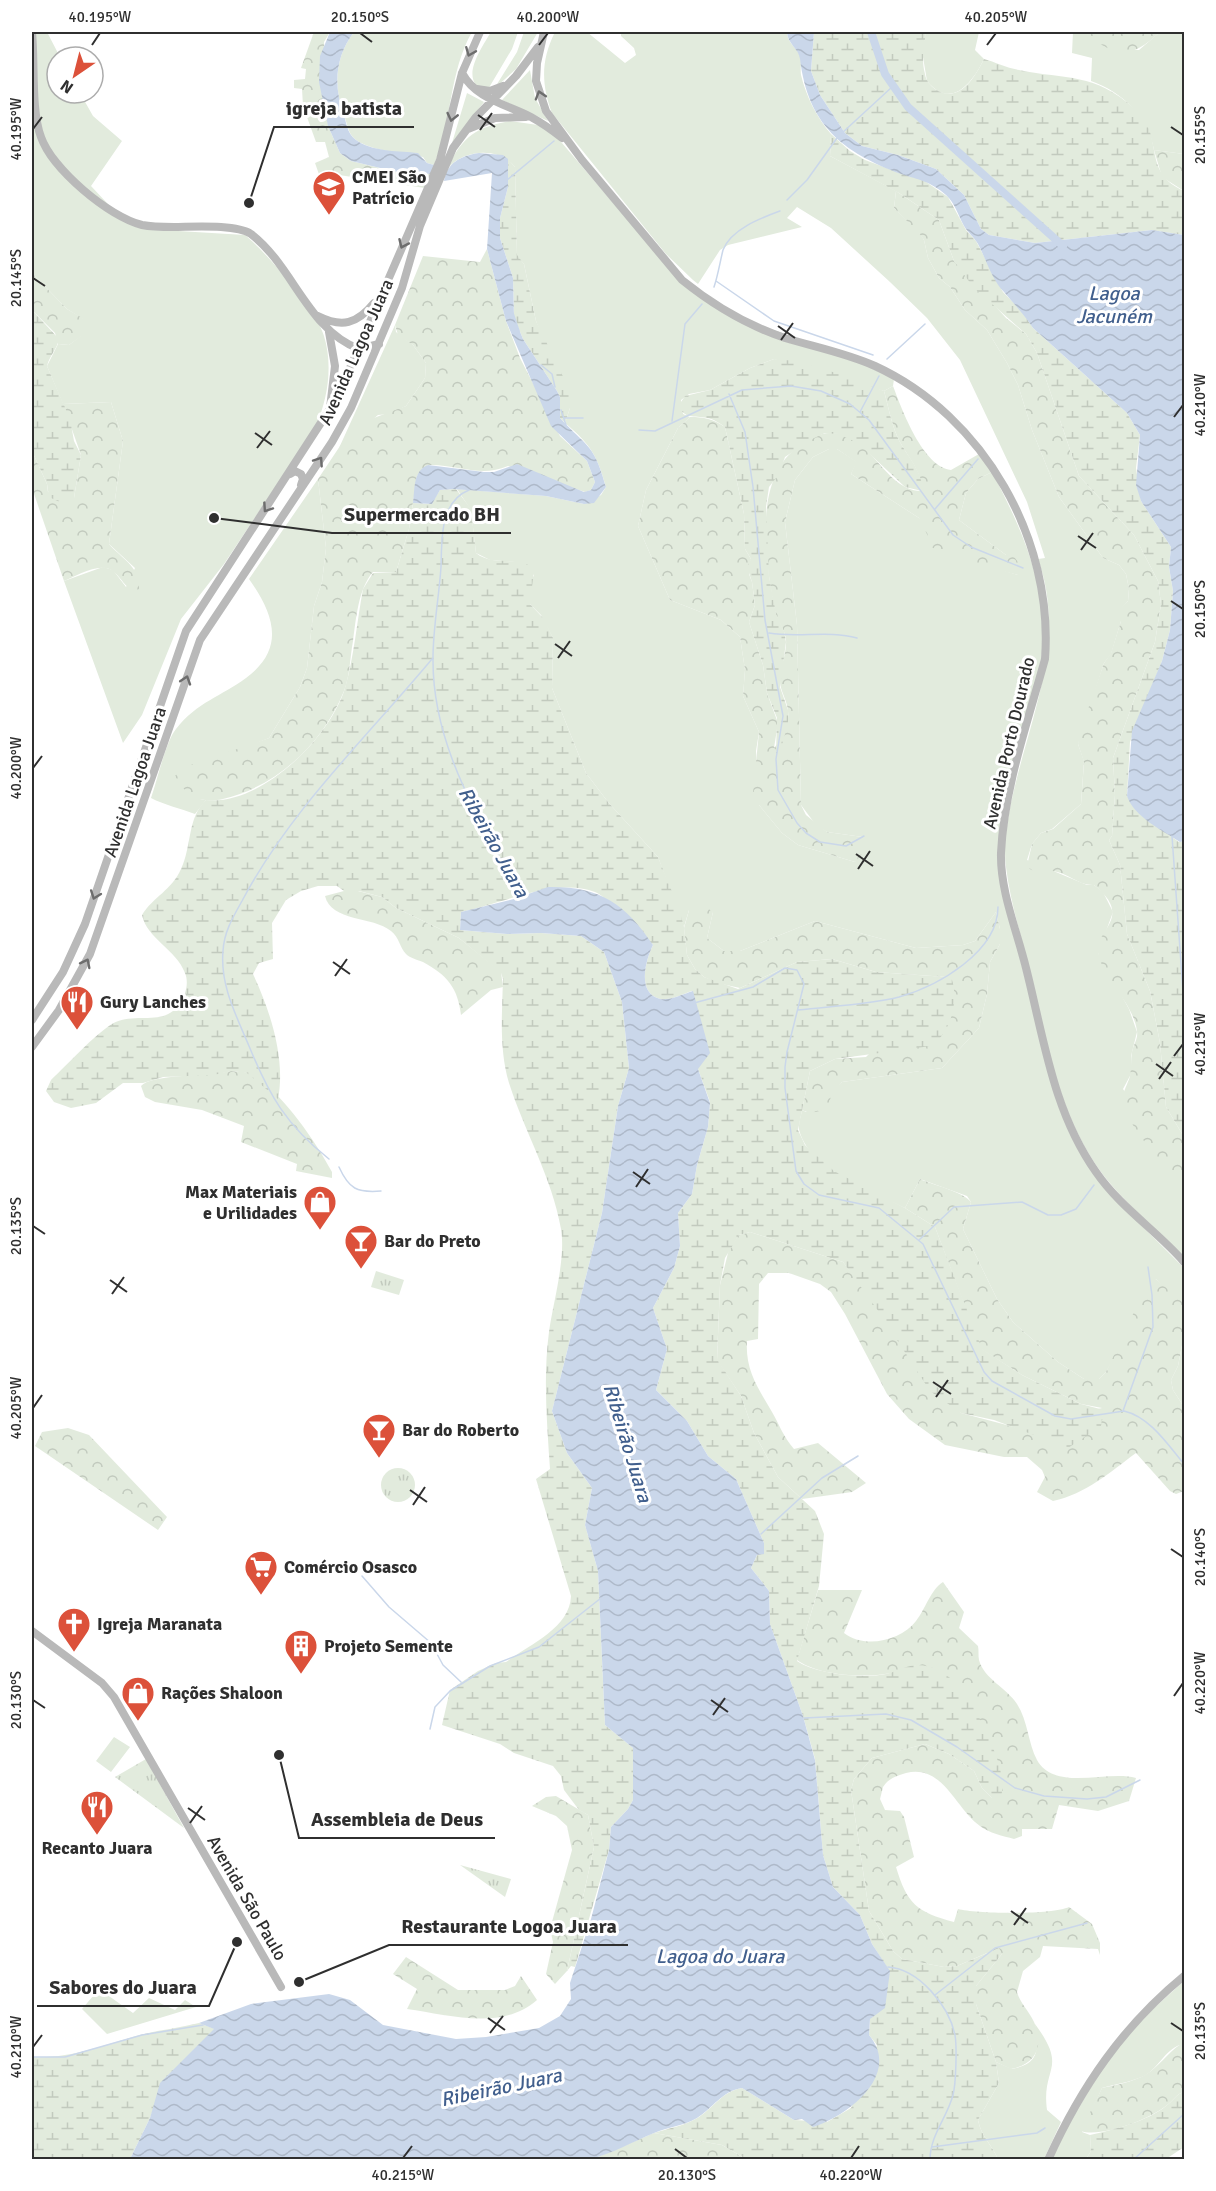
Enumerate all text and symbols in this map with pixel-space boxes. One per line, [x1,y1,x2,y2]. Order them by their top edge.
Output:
text: 40.195°W [69,8,132,26]
text: 20.150°S [331,8,389,26]
text: 40.200°W [517,8,580,26]
text: 40.205°W [965,8,1028,26]
north arrow [45,45,105,105]
one-way arrow [465,45,477,56]
text: N [57,75,77,98]
callout: igreja batista [274,89,414,127]
one-way arrow [535,90,547,101]
text: igreja batista [286,96,402,121]
text: 40.195°W [7,97,25,160]
text: 20.155°S [1191,106,1209,164]
one-way arrow [447,111,460,121]
place label: CMEI São Patrício [352,166,426,209]
school or university icon: CMEI São Patrício [311,169,347,216]
one-way arrow [398,238,410,249]
text: 20.145°S [7,249,25,307]
street label: Avenida Lagoa Juara [314,275,398,429]
water label: Lagoa Jacuném [1076,281,1153,329]
text: 40.210°W [1191,373,1209,436]
one-way arrow [312,457,323,468]
callout: Supermercado BH [332,495,511,533]
one-way arrow [263,501,274,512]
text: Supermercado BH [344,502,500,527]
text: 20.150°S [1191,580,1209,638]
street label: Avenida Porto Dourado [979,655,1039,831]
one-way arrow [178,675,191,686]
street label: Avenida Lagoa Juara [99,704,171,860]
text: 40.200°W [7,736,25,799]
water label: Ribeirão Juara [453,782,535,903]
one-way arrow [90,889,103,900]
one-way arrow [78,958,90,969]
restaurant icon: Gury Lanches [59,984,95,1031]
place label: Gury Lanches [100,991,206,1013]
text: 40.215°W [1191,1012,1209,1075]
place label: Max Materiais e Urilidades [185,1181,297,1224]
shop icon: Max Materiais e Urilidades [302,1184,338,1231]
text: 20.135°S [7,1197,25,1255]
bar icon: Bar do Preto [343,1223,379,1270]
place label: Bar do Preto [384,1230,481,1252]
text: 40.205°W [7,1376,25,1439]
water label: Ribeirão Juara [598,1381,658,1506]
bar icon: Bar do Roberto [361,1412,397,1459]
place label: Bar do Roberto [402,1419,519,1441]
text: 20.140°S [1191,1528,1209,1586]
supermarket icon: Comércio Osasco [243,1549,279,1596]
place label: Comércio Osasco [284,1556,417,1578]
church icon: Igreja Maranata [56,1606,92,1653]
place label: Igreja Maranata [97,1613,222,1635]
building icon: Projeto Semente [283,1628,319,1675]
place label: Projeto Semente [324,1635,453,1657]
text: 40.220°W [1191,1651,1209,1714]
text: 20.130°S [7,1671,25,1729]
shop icon: Rações Shaloon [120,1675,156,1722]
place label: Rações Shaloon [161,1682,283,1704]
restaurant icon: Recanto Juara [79,1789,115,1836]
callout: Assembleia de Deus [299,1800,495,1838]
text: Assembleia de Deus [311,1807,483,1832]
street label: Avenida São Paulo [202,1832,292,1964]
place label: Recanto Juara [41,1837,153,1859]
callout: Restaurante Logoa Juara [389,1907,628,1945]
text: Restaurante Logoa Juara [401,1914,617,1939]
water label: Lagoa do Juara [656,1944,785,1969]
callout: Sabores do Juara [37,1968,209,2006]
text: Sabores do Juara [49,1975,197,2000]
text: 20.135°S [1191,2002,1209,2060]
text: 40.210°W [7,2015,25,2078]
water label: Ribeirão Juara [438,2062,565,2112]
text: 40.215°W [372,2166,435,2184]
text: 20.130°S [658,2166,716,2184]
text: 40.220°W [820,2166,883,2184]

